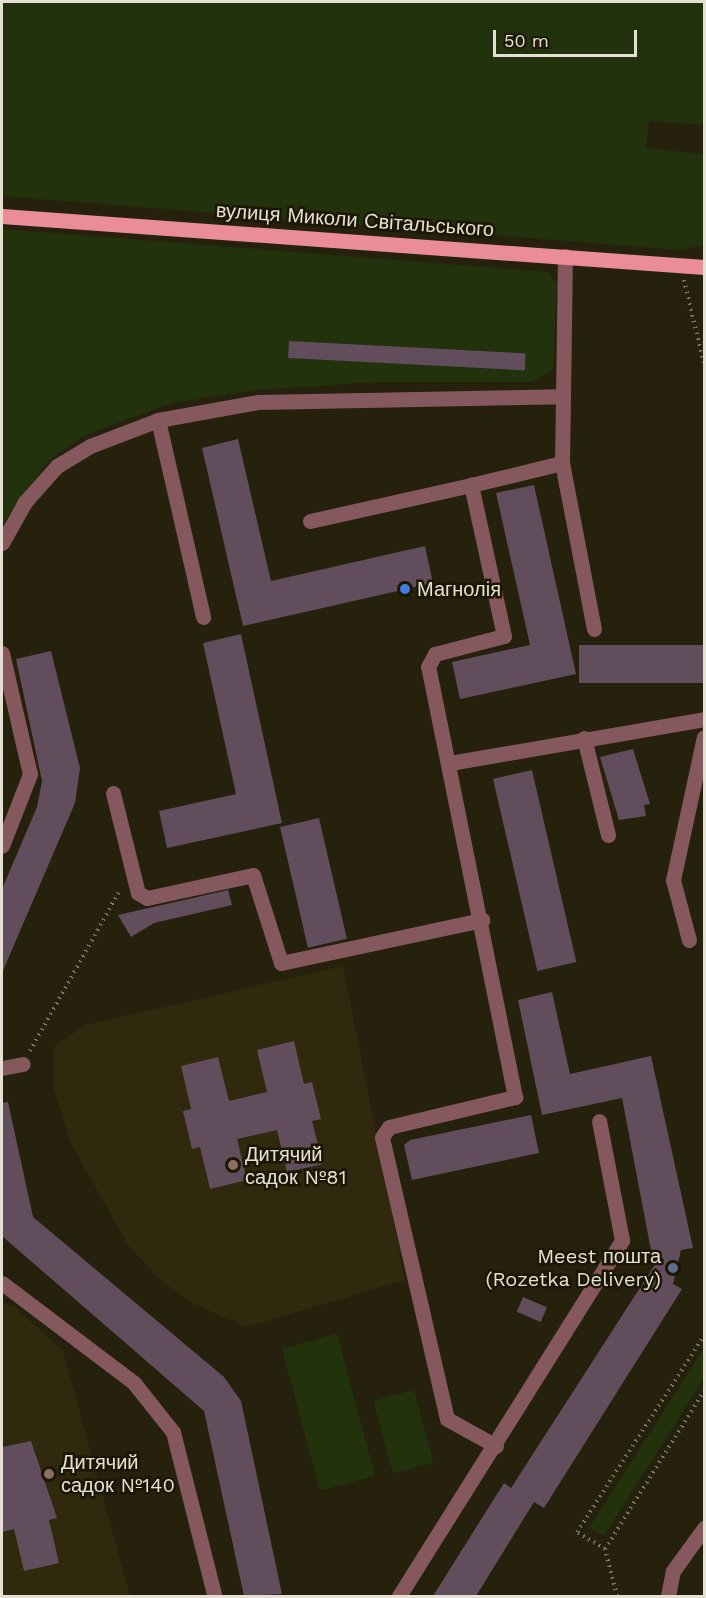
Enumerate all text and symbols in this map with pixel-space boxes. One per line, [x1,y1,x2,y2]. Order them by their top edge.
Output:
scale bar [496,18,640,56]
text: 50 m [504,30,549,51]
street label: вулиця Миколи Світальського [215,198,495,242]
place label: Магнолія [417,577,501,601]
marker: Магнолія [398,582,412,596]
place label: Дитячий садок №81 [245,1142,346,1189]
marker: Дитячий садок №81 [226,1158,240,1172]
place label: Meest пошта (Rozetka Delivery) [486,1244,661,1291]
marker: Meest пошта (Rozetka Delivery) [666,1261,680,1275]
place label: Дитячий садок №140 [61,1450,175,1497]
marker: Дитячий садок №140 [42,1467,56,1481]

